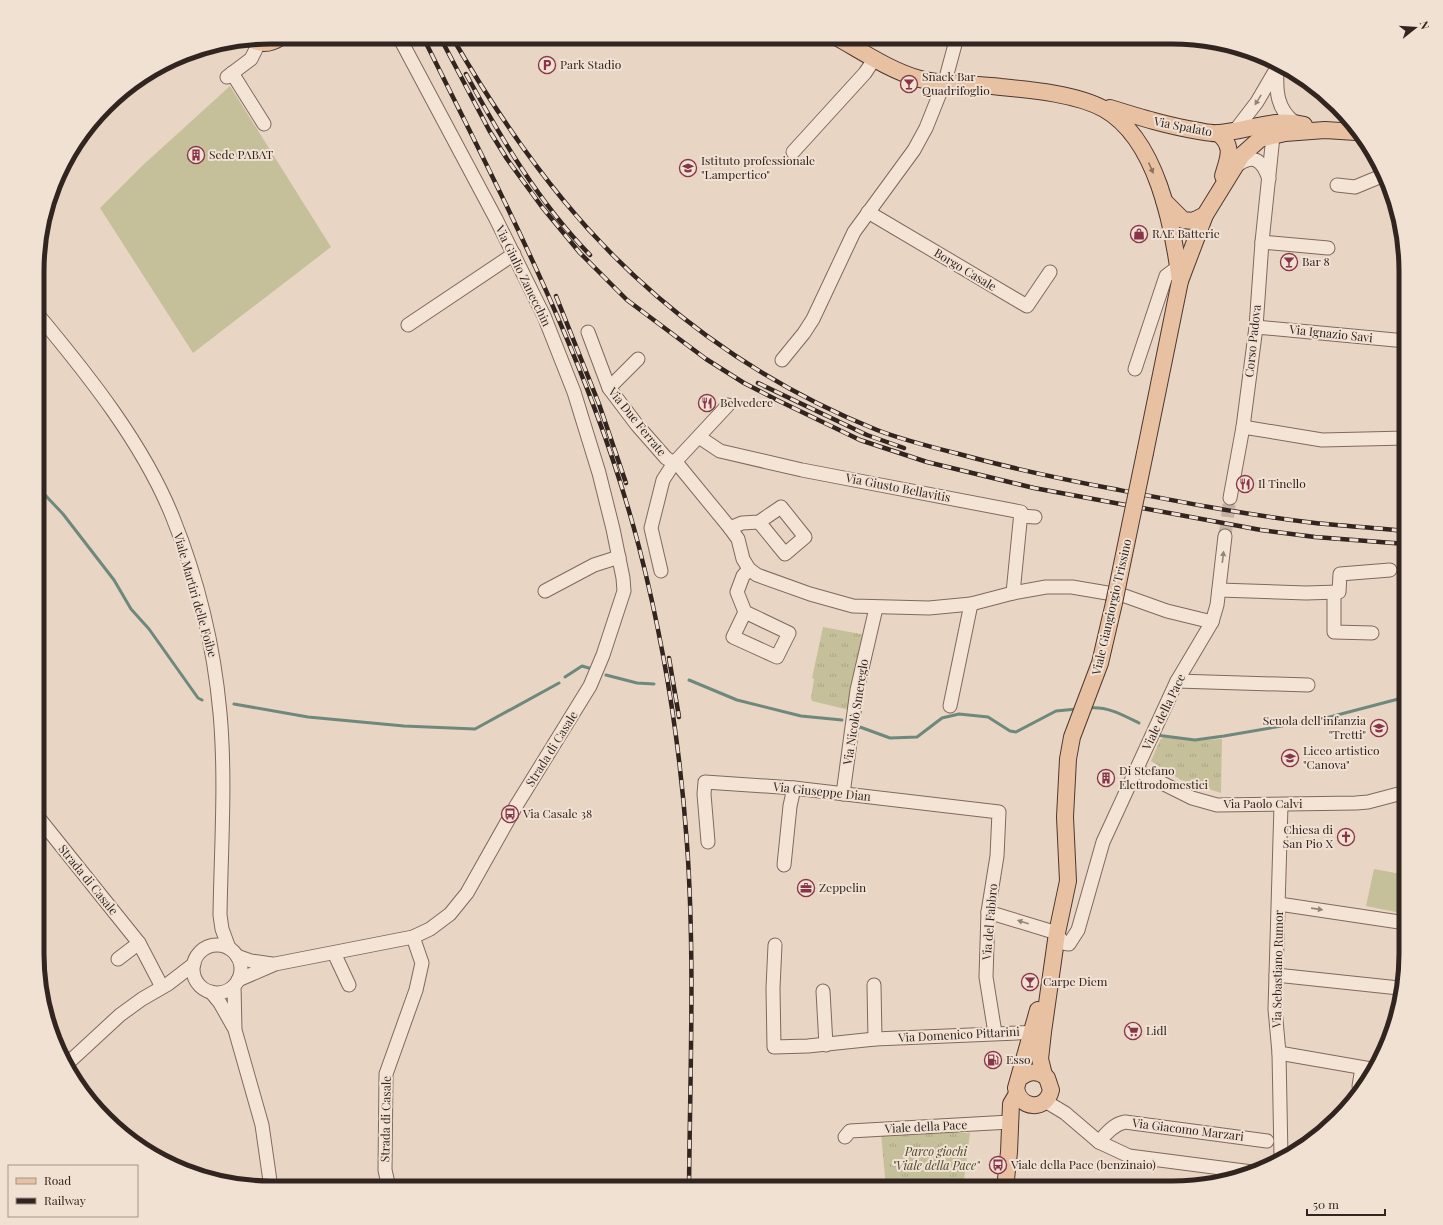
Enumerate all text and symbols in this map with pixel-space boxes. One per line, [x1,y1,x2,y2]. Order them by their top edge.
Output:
north arrow [1395,8,1435,48]
text: N [1417,19,1433,31]
parking icon: Park Stadio [537,55,557,75]
place label: Park Stadio [560,56,622,72]
place label: Snack Bar Quadrifoglio [922,68,990,98]
bar icon: Snack Bar Quadrifoglio [899,74,919,94]
one-way arrow [1255,94,1262,106]
street label: Via Spalato [1152,112,1214,140]
building icon: Sede PABAT [186,145,206,165]
place label: Sede PABAT [209,146,274,162]
place label: Istituto professionale "Lampertico" [701,152,815,182]
school or university icon: Istituto professionale "Lampertico" [678,158,698,178]
one-way arrow [1148,163,1154,174]
street label: Via Giulio Zanecchin [492,221,555,329]
shop icon: RAE Batterie [1129,224,1149,244]
place label: RAE Batterie [1152,225,1220,241]
street label: Borgo Casale [931,244,1000,294]
bar icon: Bar 8 [1279,252,1299,272]
place label: Bar 8 [1302,253,1330,269]
street label: Corso Padova [1240,304,1264,378]
street label: Via Ignazio Savi [1288,321,1374,345]
street label: Via Due Ferrate [605,383,670,459]
restaurant icon: Belvedere [697,393,717,413]
place label: Belvedere [720,394,773,410]
street label: Via Giusto Bellavitis [843,469,952,505]
restaurant icon: Il Tinello [1235,474,1255,494]
place label: Il Tinello [1258,475,1306,491]
street label: Viale Martiri delle Foibe [170,530,221,659]
street label: Viale Giangiorgio Trissino [1087,537,1135,677]
one-way arrow [1219,551,1226,563]
street label: Via Nicolò Smereglo [839,657,871,767]
street label: Viale della Pace [1137,671,1188,753]
street label: Strada di Casale [522,708,581,789]
place label: Scuola dell'infanzia "Tretti" [1263,712,1366,742]
school or university icon: Scuola dell'infanzia "Tretti" [1369,718,1389,738]
place label: Liceo artistico "Canova" [1303,742,1380,772]
school or university icon: Liceo artistico "Canova" [1280,748,1300,768]
place label: Di Stefano Elettrodomestici [1119,762,1209,792]
building icon: Di Stefano Elettrodomestici [1096,768,1116,788]
street label: Via Giuseppe Dian [771,778,872,804]
street label: Via Paolo Calvi [1223,795,1303,811]
bus stop icon: Via Casale 38 [500,804,520,824]
place label: Via Casale 38 [522,805,592,821]
place label: Chiesa di San Pio X [1283,821,1333,851]
church icon: Chiesa di San Pio X [1336,827,1356,847]
street label: Strada di Casale [55,841,122,918]
office icon: Zeppelin [796,878,816,898]
place label: Zeppelin [819,879,866,895]
street label: Via del Fabbro [978,883,1000,962]
one-way arrow [1311,906,1323,912]
street label: Via Sebastiano Rumor [1268,909,1286,1029]
one-way arrow [1016,919,1028,925]
bar icon: Carpe Diem [1020,972,1040,992]
place label: Carpe Diem [1043,973,1108,989]
supermarket icon: Lidl [1123,1021,1143,1041]
place label: Lidl [1146,1022,1168,1038]
street label: Via Domenico Pittarini [897,1023,1021,1045]
fuel station icon: Esso [983,1050,1003,1070]
place label: Esso [1006,1051,1031,1067]
street label: Strada di Casale [376,1076,394,1162]
street label: Via Giacomo Marzari [1130,1114,1245,1144]
street label: Viale della Pace [883,1116,968,1136]
park label: Parco giochi "Viale della Pace" [892,1143,981,1173]
bus stop icon: Viale della Pace (benzinaio) [988,1155,1008,1175]
place label: Viale della Pace (benzinaio) [1010,1156,1156,1172]
legend [8,1165,138,1217]
text: Road [44,1172,71,1188]
scale bar [1307,1191,1385,1217]
text: Railway [44,1192,86,1208]
text: 50 m [1313,1196,1339,1212]

